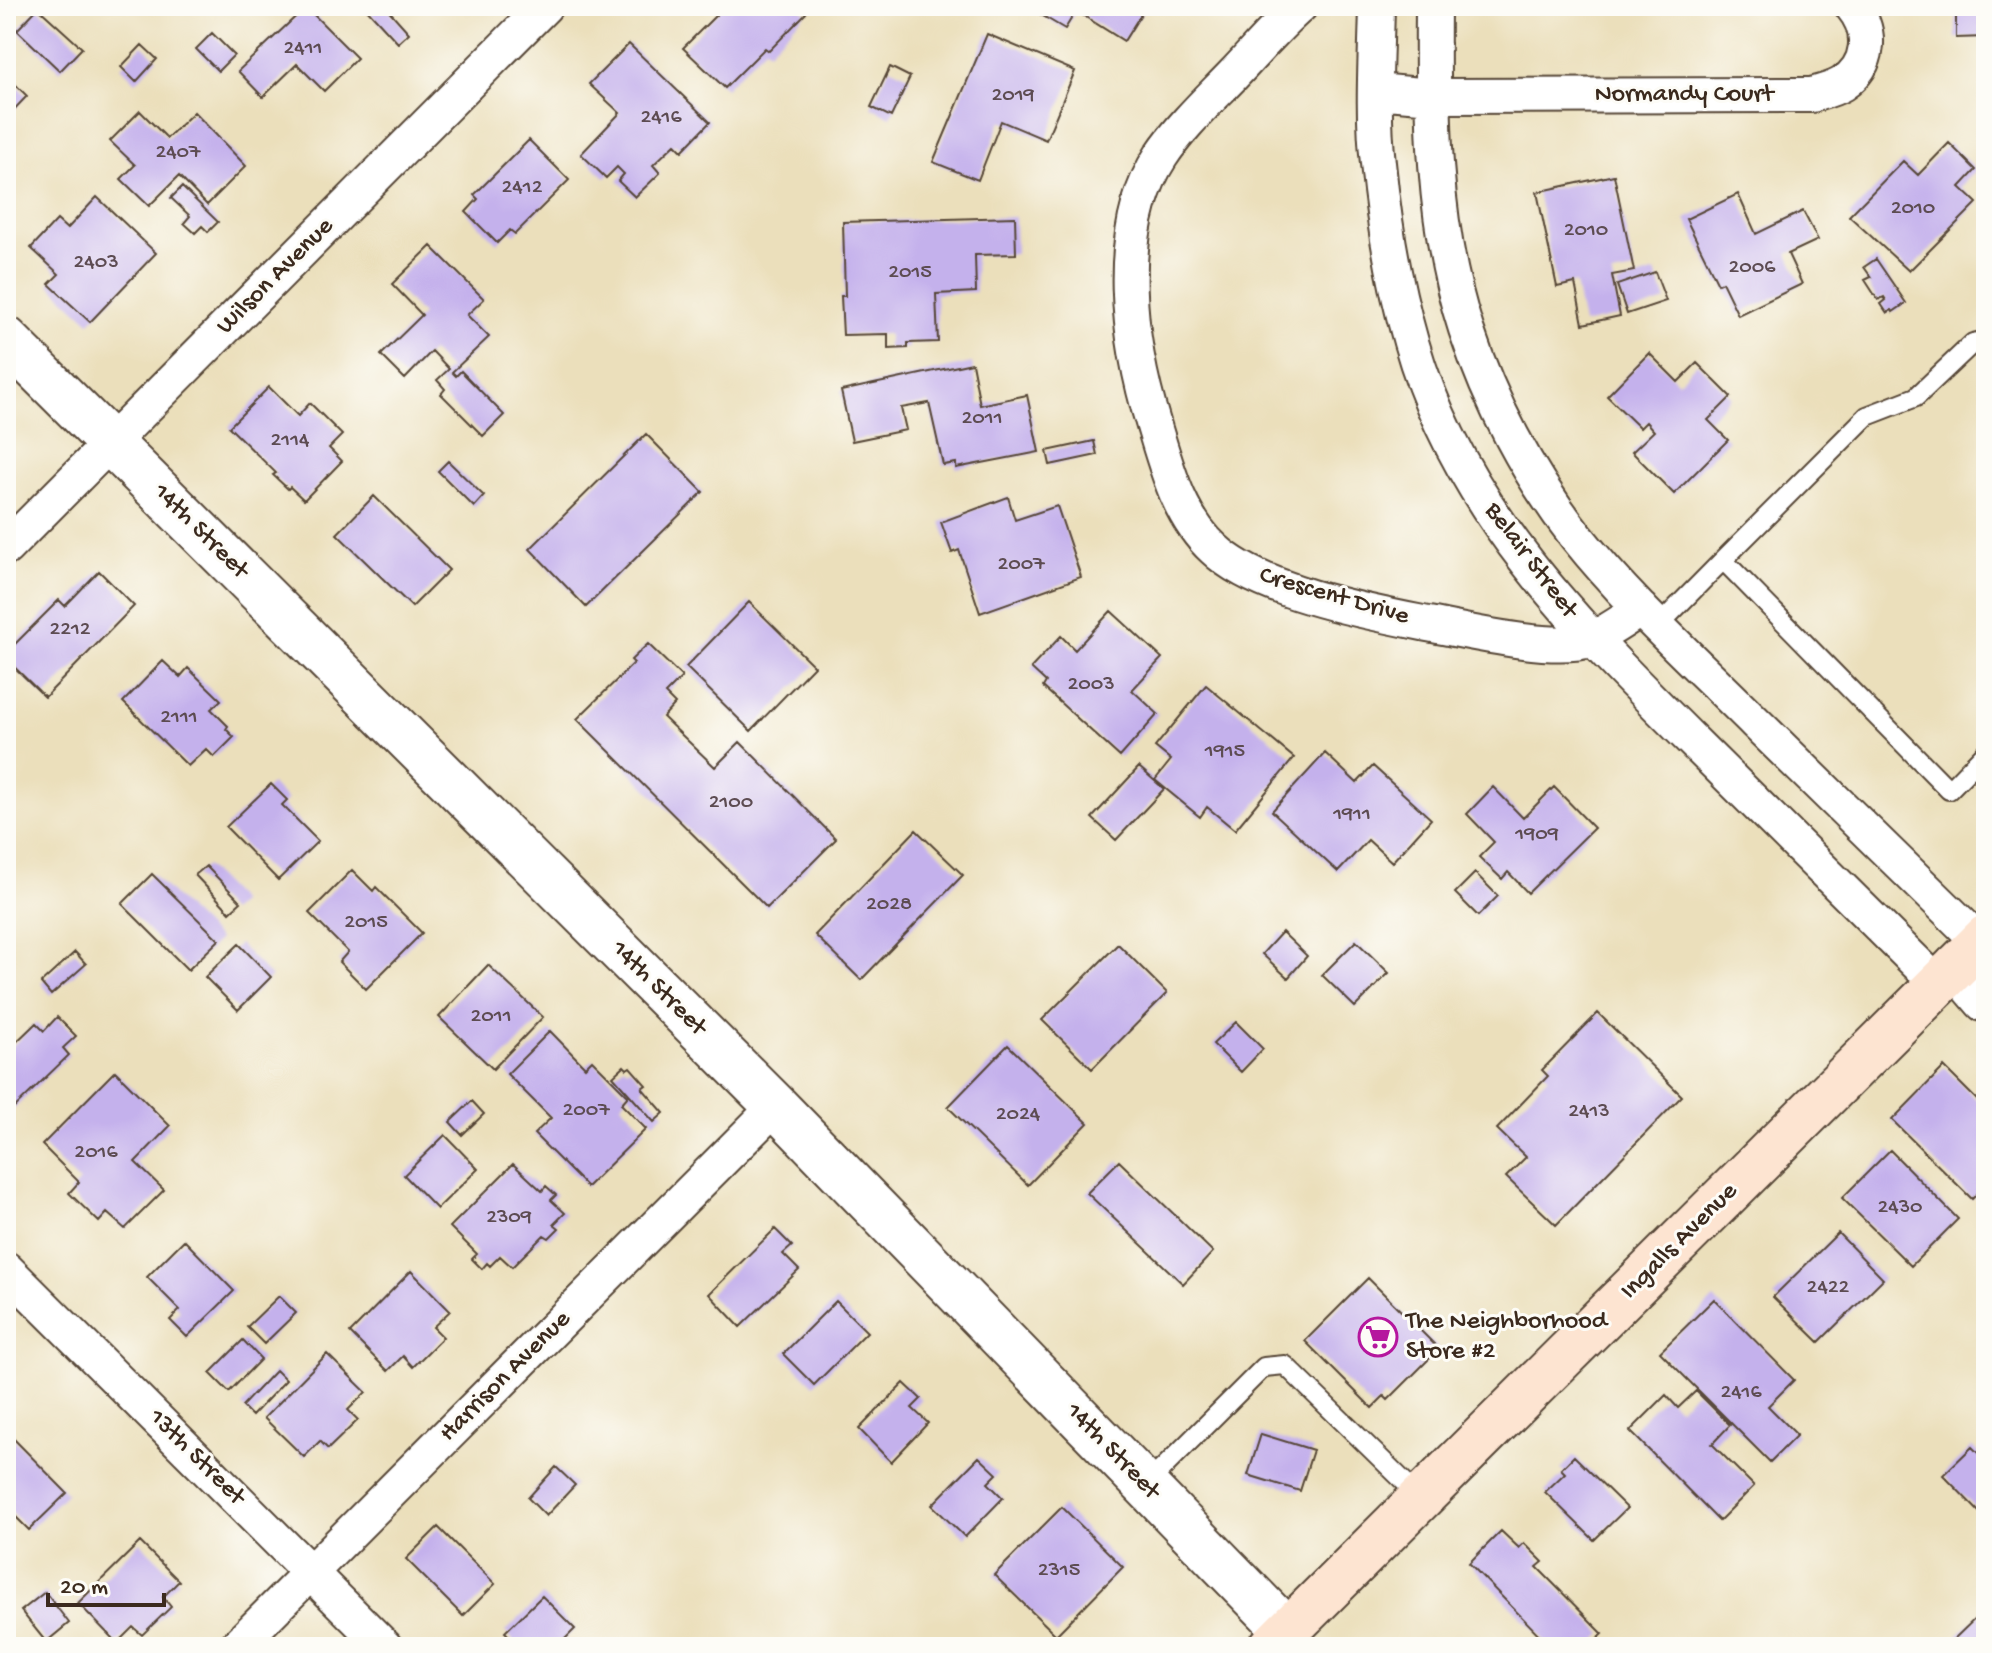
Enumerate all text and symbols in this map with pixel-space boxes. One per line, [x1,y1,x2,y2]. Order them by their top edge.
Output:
house number: 2411 [284,36,322,62]
street label: Normandy Court [1595,80,1776,111]
house number: 2019 [991,83,1035,109]
house number: 2416 [640,105,682,131]
house number: 2407 [155,140,201,166]
house number: 2412 [502,175,543,201]
house number: 2010 [1891,196,1935,222]
street label: Wilson Avenue [211,211,342,342]
house number: 2010 [1564,218,1608,244]
house number: 2403 [73,250,119,276]
house number: 2006 [1729,255,1776,281]
house number: 2015 [888,260,932,286]
house number: 2011 [961,406,1003,432]
house number: 2114 [271,428,310,454]
street label: 14th Street [145,477,256,588]
street label: Belair Street [1476,496,1585,627]
house number: 2007 [997,552,1045,578]
street label: Crescent Drive [1256,561,1413,633]
house number: 2212 [49,617,91,643]
house number: 2003 [1067,672,1115,698]
house number: 2111 [160,705,198,731]
house number: 1915 [1204,739,1245,765]
house number: 2100 [709,790,753,816]
house number: 1911 [1332,802,1371,828]
house number: 1909 [1514,822,1559,848]
house number: 2028 [866,892,912,918]
house number: 2015 [344,910,388,936]
street label: 14th Street [603,934,714,1045]
house number: 2011 [470,1004,512,1030]
house number: 2007 [562,1098,610,1124]
house number: 2413 [1568,1099,1610,1125]
house number: 2024 [996,1102,1041,1128]
house number: 2016 [74,1140,119,1166]
street label: Ingalls Avenue [1615,1176,1746,1307]
house number: 2430 [1877,1195,1923,1221]
house number: 2309 [486,1205,532,1231]
house number: 2422 [1807,1275,1850,1301]
street label: Harrison Avenue [434,1304,579,1449]
place label: The Neighborhood Store #2 [1404,1307,1609,1368]
supermarket icon: The Neighborhood Store #2 [1357,1316,1399,1358]
house number: 2416 [1720,1380,1762,1406]
street label: 14th Street [1057,1396,1167,1509]
street label: 13th Street [140,1402,253,1515]
scale bar [48,1557,164,1607]
house number: 2315 [1038,1558,1080,1584]
text: 20 m [60,1574,108,1603]

